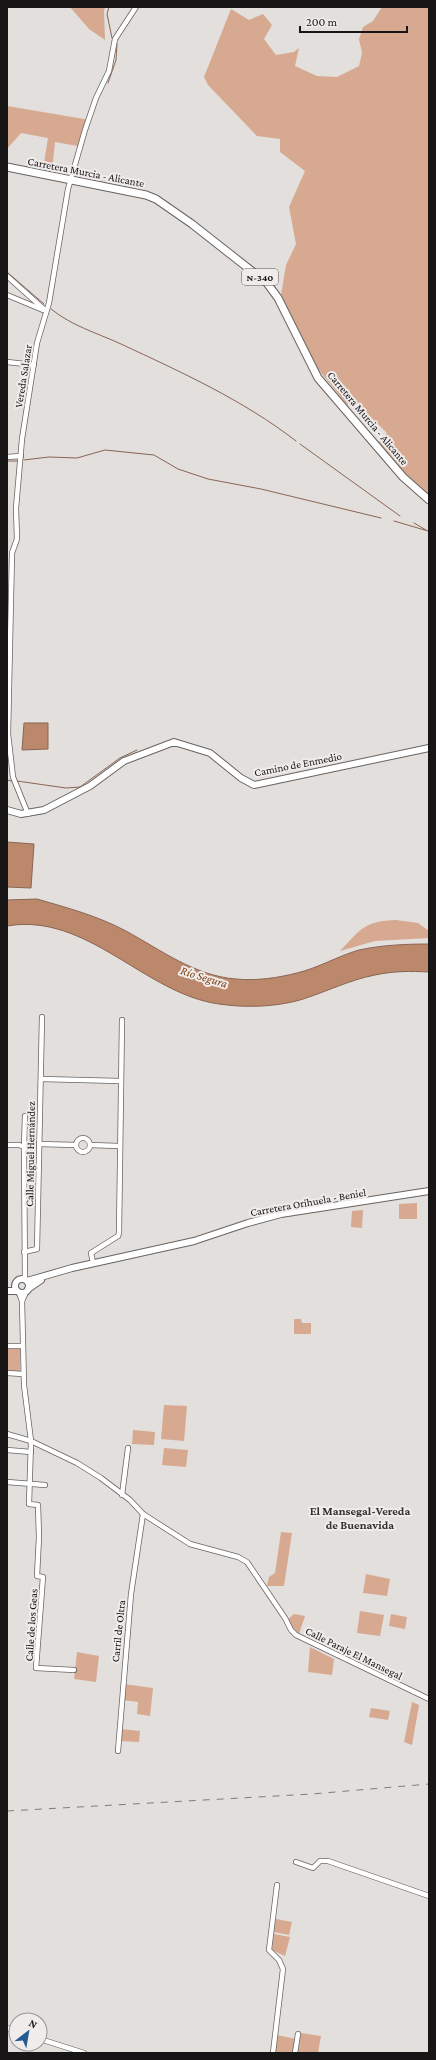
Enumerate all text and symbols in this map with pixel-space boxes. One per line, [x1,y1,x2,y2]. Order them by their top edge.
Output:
scale bar [300,8,407,34]
text: 200 m [306,15,338,29]
street label: Carretera Murcia - Alicante [27,155,145,189]
road number: N-340 [242,269,278,285]
street label: Vereda Salazar [12,343,34,409]
street label: Carretera Murcia - Alicante [325,369,411,467]
street label: Camino de Enmedio [253,750,343,778]
water label: Río Segura [179,963,229,991]
street label: Calle Miguel Hernández [23,1101,38,1207]
street label: Carretera Orihuela - Beniel [249,1186,367,1218]
district label: El Mansegal-Vereda de Buenavida [310,1504,410,1532]
street label: Calle de los Geas [22,1588,40,1662]
street label: Carril de Oltra [109,1599,127,1663]
street label: Calle Paraje El Mansegal [303,1624,405,1683]
north arrow [8,2012,48,2052]
text: N [27,2016,40,2031]

